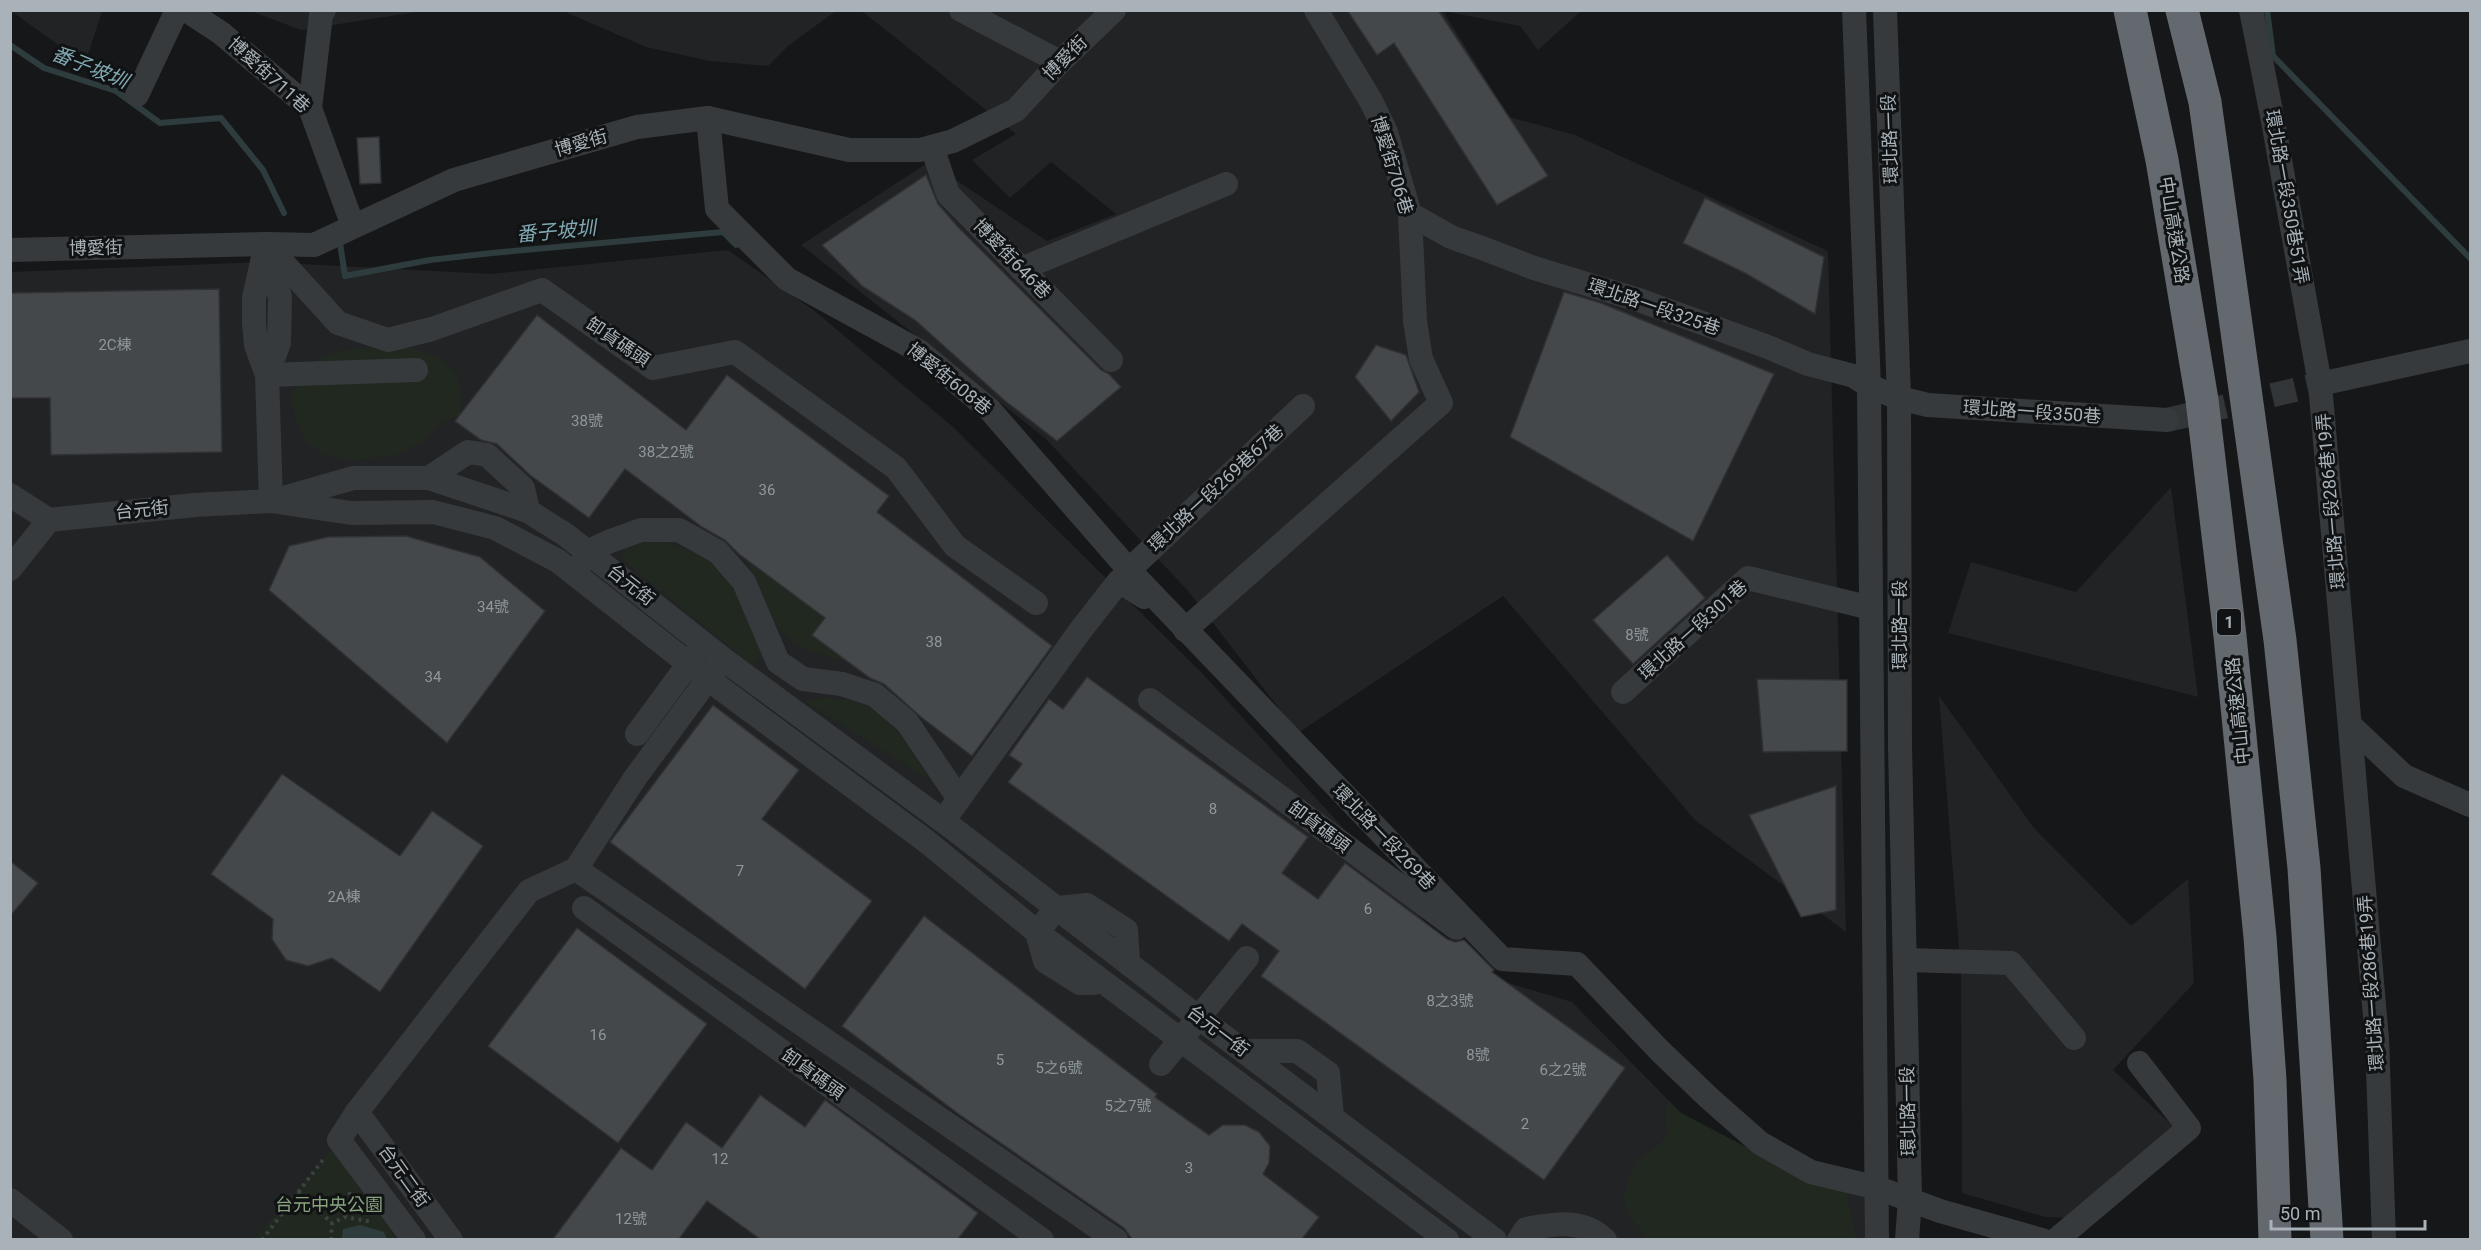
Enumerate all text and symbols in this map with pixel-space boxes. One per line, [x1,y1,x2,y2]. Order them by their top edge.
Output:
street label: 博愛街 [1038,31,1091,84]
street label: 博愛街711巷 [224,33,314,117]
water label: 番子坡圳 [48,41,134,94]
street label: 環北路一段 [1877,94,1902,184]
street label: 環北路一段350巷51弄 [2262,108,2313,286]
street label: 博愛街706巷 [1367,113,1417,217]
street label: 博愛街 [552,125,610,160]
street label: 中山高速公路 [2156,175,2193,285]
water label: 番子坡圳 [515,215,600,246]
street label: 博愛街646巷 [969,215,1055,303]
street label: 博愛街 [69,237,123,258]
street label: 環北路一段325巷 [1585,274,1723,339]
street label: 卸貨碼頭 [583,313,654,370]
house number: 2C棟 [98,336,132,354]
street label: 博愛街608巷 [903,338,996,419]
street label: 環北路一段350巷 [1962,396,2102,427]
house number: 38號 [571,412,603,430]
street label: 環北路一段286巷19弄 [2312,412,2349,590]
street label: 環北路一段269巷67巷 [1144,420,1287,556]
house number: 38之2號 [638,443,694,461]
house number: 36 [759,481,775,499]
street label: 台元街 [114,496,170,523]
street label: 台元街 [604,560,659,610]
street label: 環北路一段301巷 [1634,576,1751,684]
street label: 環北路一段 [1889,580,1910,670]
house number: 34號 [477,598,509,616]
road number: 1 [2217,609,2241,635]
house number: 8號 [1625,626,1649,644]
house number: 38 [926,633,942,651]
street label: 中山高速公路 [2221,656,2254,766]
house number: 34 [425,668,442,686]
street label: 環北路一段269巷 [1329,780,1440,894]
street label: 卸貨碼頭 [1284,797,1354,857]
house number: 8 [1209,800,1217,818]
house number: 7 [736,862,744,880]
house number: 2A棟 [327,888,361,906]
street label: 環北路一段286巷19弄 [2354,894,2387,1072]
house number: 6 [1364,900,1372,918]
house number: 8之3號 [1427,992,1473,1010]
street label: 台元一街 [1183,1001,1253,1061]
house number: 16 [590,1026,606,1044]
street label: 卸貨碼頭 [778,1044,849,1103]
house number: 8號 [1466,1046,1490,1064]
house number: 5 [996,1051,1004,1069]
house number: 5之6號 [1036,1059,1082,1077]
house number: 6之2號 [1540,1061,1586,1079]
street label: 環北路一段 [1896,1066,1919,1156]
house number: 5之7號 [1105,1097,1151,1115]
house number: 2 [1521,1115,1529,1133]
street label: 台元二街 [375,1140,434,1211]
house number: 12 [712,1150,728,1168]
house number: 3 [1185,1159,1193,1177]
scale bar [2271,1193,2426,1231]
park label: 台元中央公園 [275,1194,383,1215]
text: 50 m [2280,1203,2320,1224]
house number: 12號 [615,1210,647,1228]

